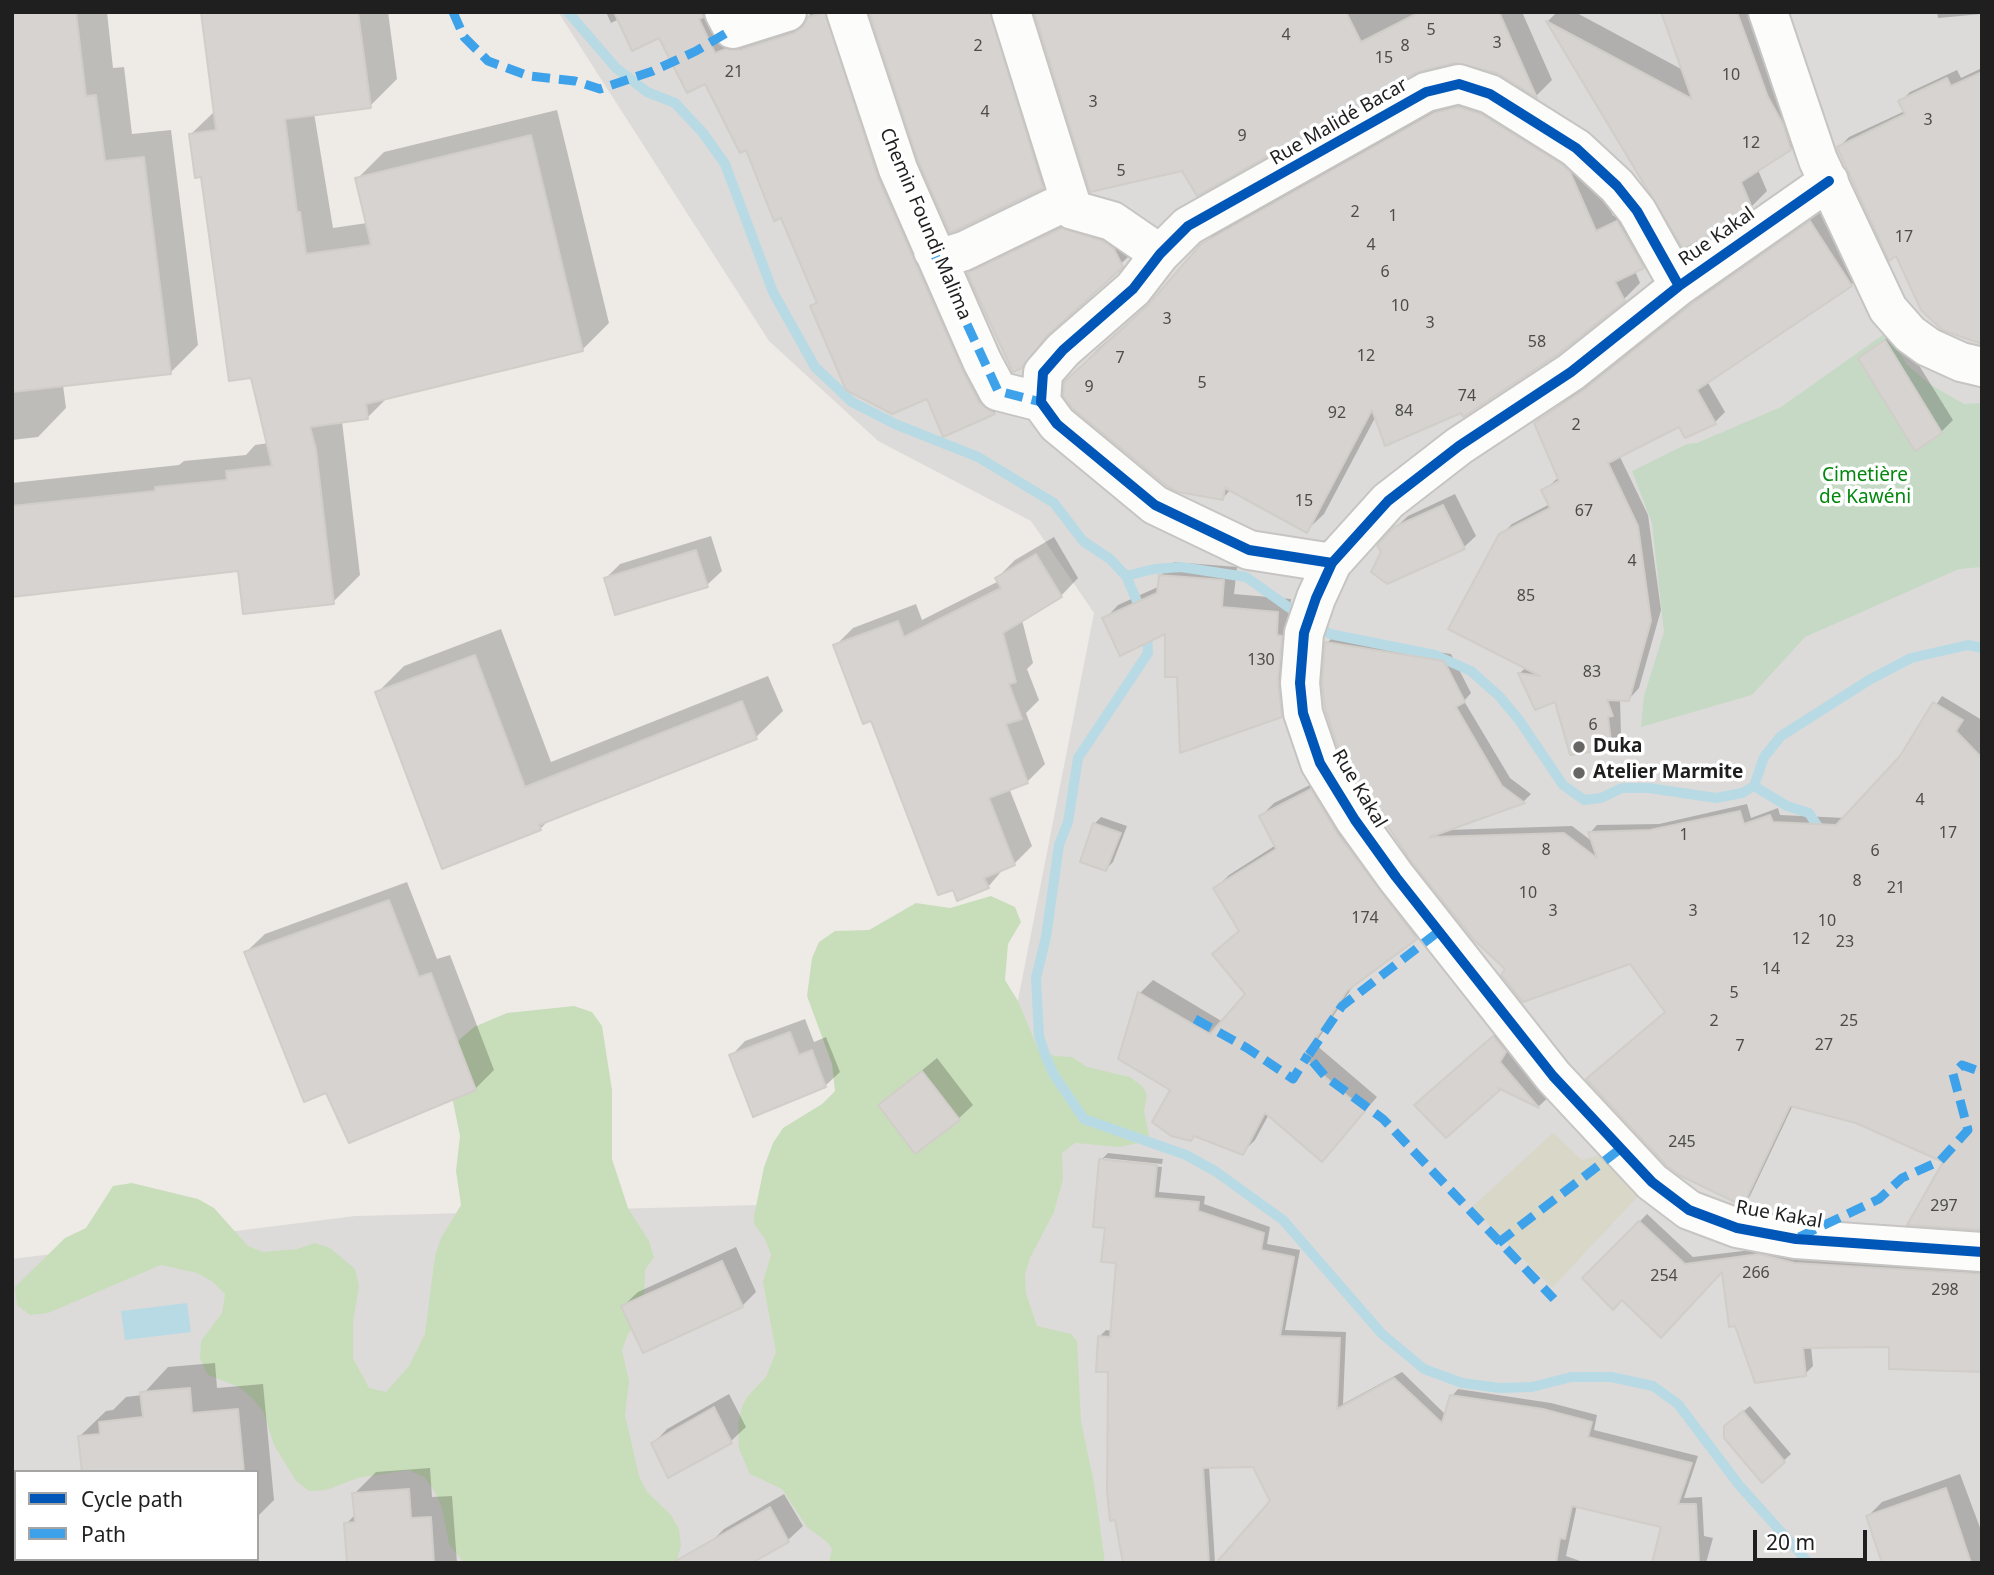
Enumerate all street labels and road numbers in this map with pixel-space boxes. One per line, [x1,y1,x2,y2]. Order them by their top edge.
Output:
street label: Rue Malidé Bacar [1266,73,1412,171]
street label: Chemin Foundi Malima [874,125,976,323]
street label: Rue Kakal [1675,203,1759,271]
street label: Rue Kakal [1327,746,1391,832]
street label: Rue Kakal [1734,1196,1824,1234]

